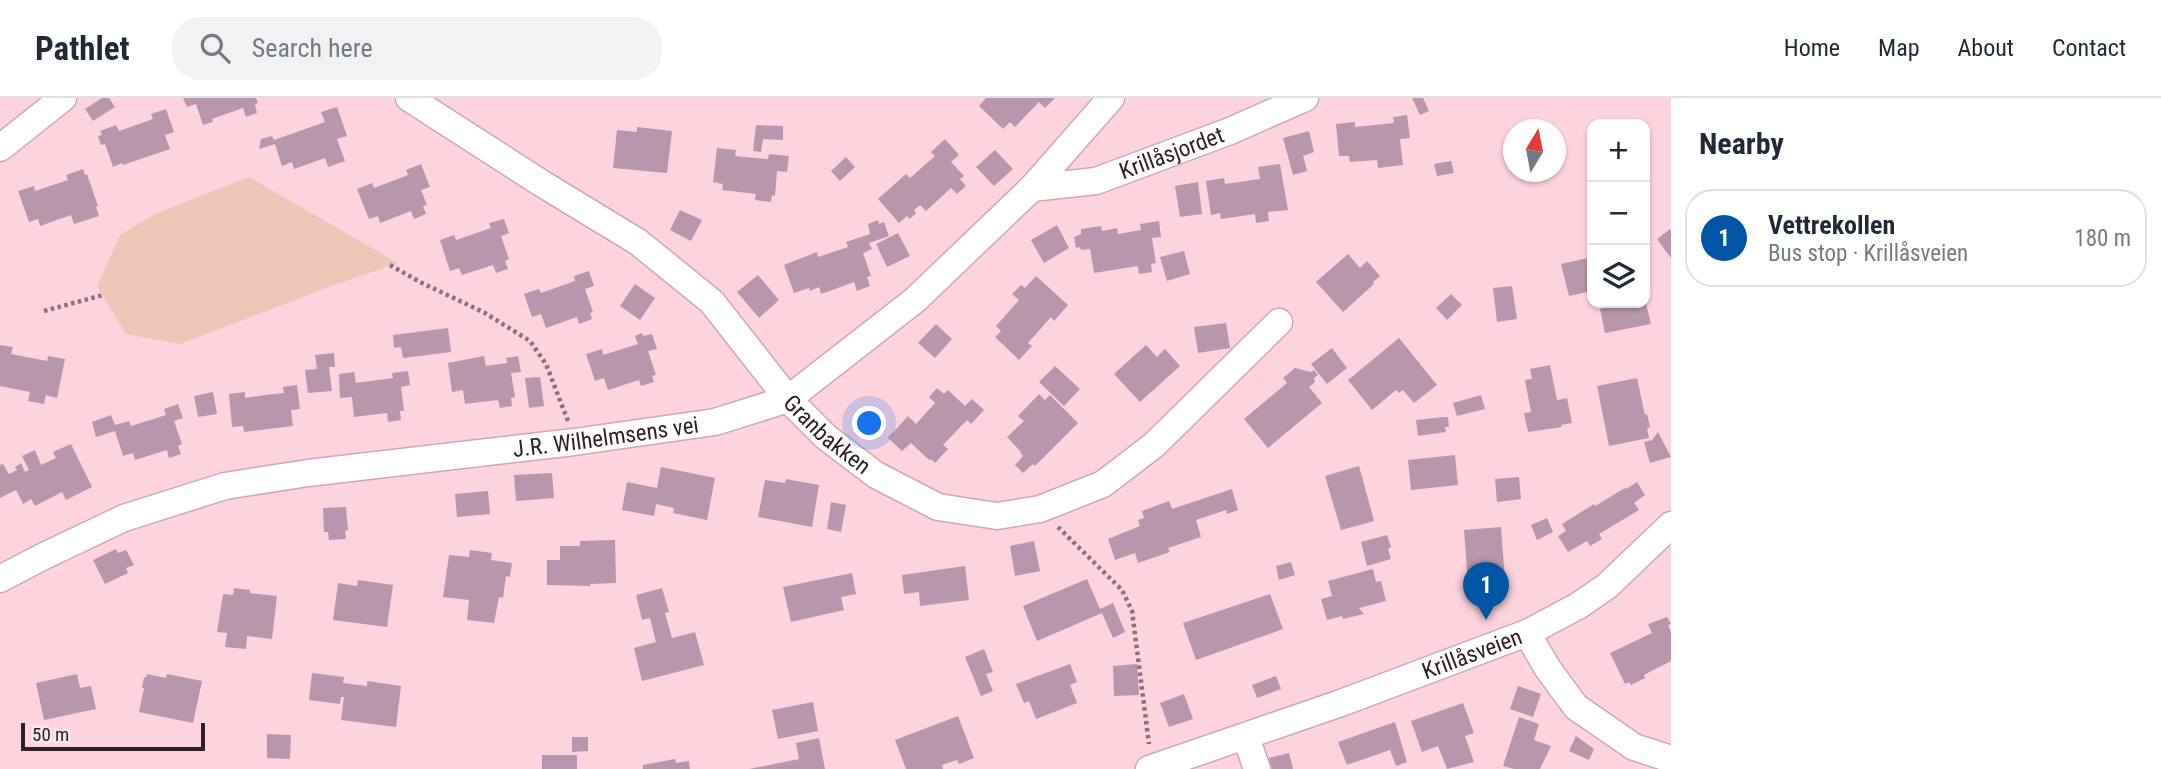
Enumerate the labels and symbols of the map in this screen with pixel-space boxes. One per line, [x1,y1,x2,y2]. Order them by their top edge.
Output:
north arrow [1503,119,1566,182]
street label: Krillåsjordet [1116,121,1228,185]
street label: Granbakken [778,389,876,480]
your location [852,406,886,440]
street label: J.R. Wilhelmsens vei [511,411,700,463]
pin: 1 [1463,562,1509,620]
street label: Krillåsveien [1418,623,1526,685]
scale bar [21,720,205,752]

